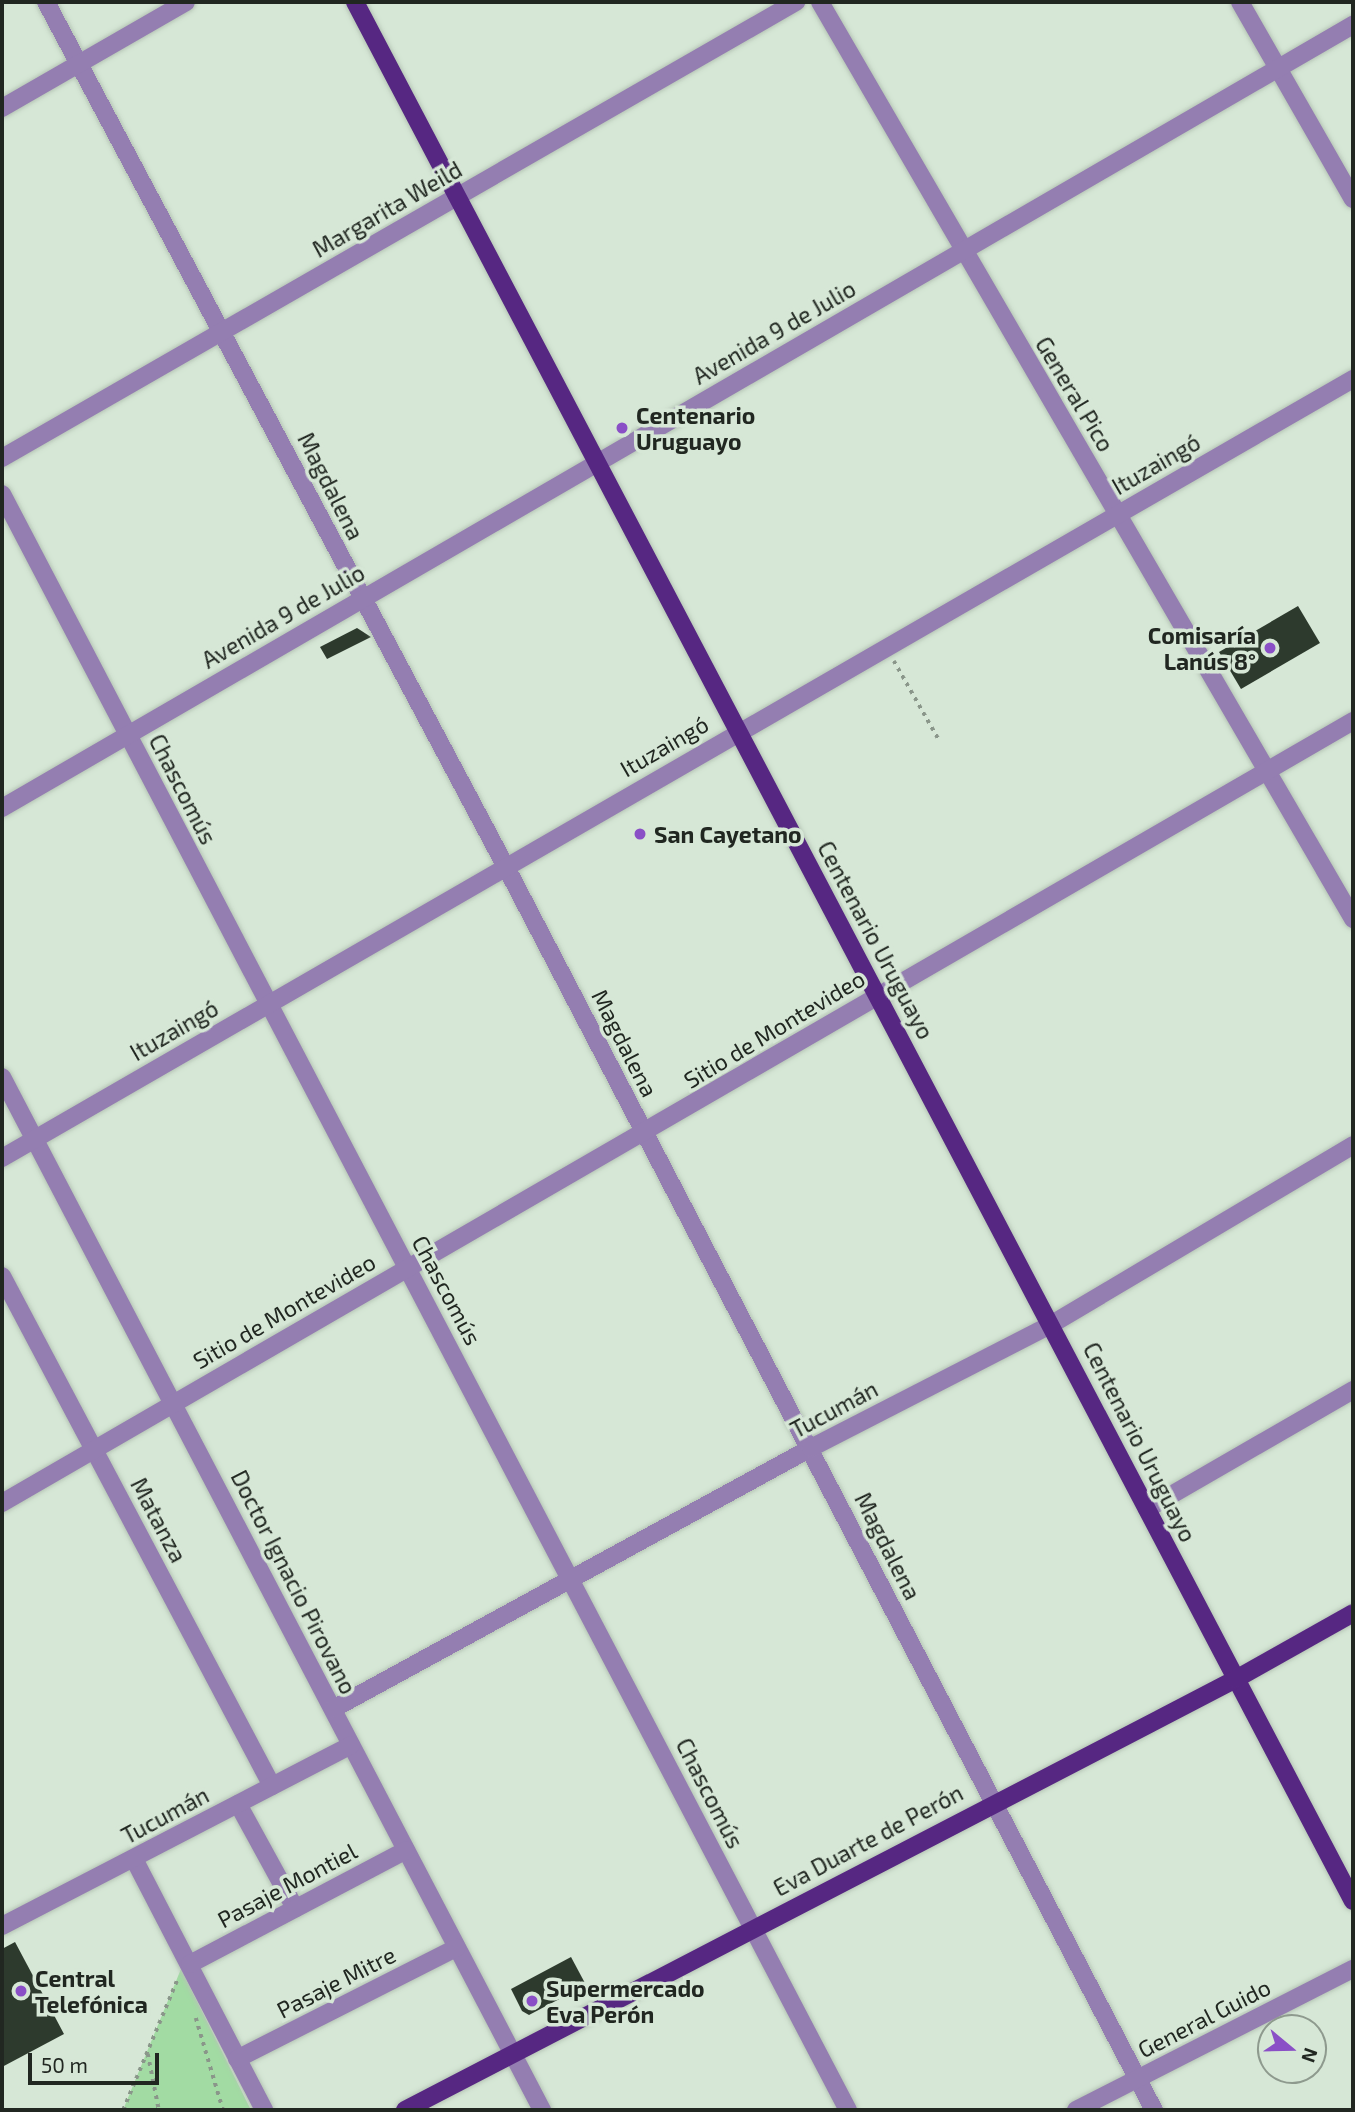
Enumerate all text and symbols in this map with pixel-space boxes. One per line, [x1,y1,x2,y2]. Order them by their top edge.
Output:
street label: Margarita Weild [307,155,467,263]
street label: Avenida 9 de Julio [688,274,860,390]
street label: General Pico [1030,331,1120,457]
place label: Centenario Uruguayo [636,401,755,455]
marker: Centenario Uruguayo [614,420,630,436]
street label: Magdalena [292,428,370,544]
street label: Ituzaingó [1107,428,1205,500]
street label: Avenida 9 de Julio [197,558,369,674]
place label: Comisaría Lanús 8° [1148,621,1256,675]
marker: Comisaría Lanús 8° [1262,640,1278,656]
street label: Ituzaingó [615,710,713,782]
street label: Chascomús [143,729,223,849]
place label: San Cayetano [654,820,802,848]
marker: San Cayetano [632,826,648,842]
street label: Centenario Uruguayo [812,836,940,1044]
street label: Sitio de Montevideo [679,964,869,1094]
street label: Magdalena [586,985,664,1101]
street label: Ituzaingó [125,994,223,1066]
street label: Chascomús [407,1231,487,1349]
street label: Sitio de Montevideo [188,1248,380,1374]
street label: Centenario Uruguayo [1078,1338,1202,1546]
street label: Tucumán [786,1375,882,1443]
street label: Doctor Ignacio Pirovano [225,1465,363,1699]
street label: Matanza [125,1473,193,1567]
street label: Magdalena [849,1488,927,1604]
street label: Chascomús [670,1733,750,1853]
street label: Eva Duarte de Perón [768,1778,968,1902]
street label: Tucumán [117,1781,213,1849]
street label: Pasaje Montiel [213,1837,361,1933]
street label: Pasaje Mitre [272,1940,400,2024]
place label: Central Telefónica [35,1964,148,2018]
street label: General Guido [1133,1973,1275,2063]
place label: Supermercado Eva Perón [546,1974,705,2028]
marker: Central Telefónica [13,1983,29,1999]
marker: Supermercado Eva Perón [524,1993,540,2009]
north arrow [1257,2014,1327,2084]
scale bar [32,2038,163,2082]
text: N [1297,2045,1324,2066]
text: 50 m [41,2052,88,2077]

